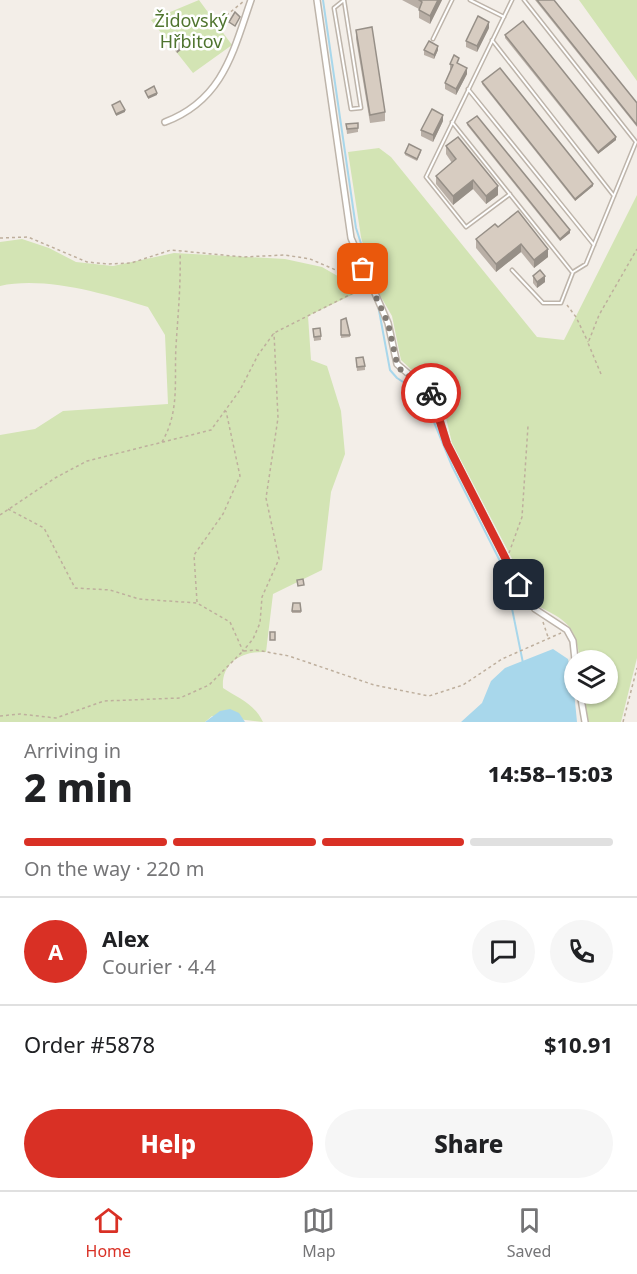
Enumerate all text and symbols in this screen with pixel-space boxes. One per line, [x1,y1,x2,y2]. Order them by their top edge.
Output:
park label: Židovský Hřbitov [154,8,228,53]
pin [337,243,388,294]
icon: bag [346,252,379,285]
courier [401,363,461,423]
icon: bike [415,377,448,410]
pin [493,559,544,610]
icon: home [502,568,535,601]
map controls [564,650,618,704]
button: layers [564,650,618,704]
text: Arriving in [24,737,121,764]
text: 14:58–15:03 [488,758,613,788]
text: 2 min [24,760,133,813]
text: On the way · 220 m [24,855,204,882]
button: chat [472,920,535,983]
button: phone [550,920,613,983]
text: Alex [102,923,149,953]
text: A [48,936,63,966]
text: Courier · 4.4 [102,953,216,980]
text: Order #5878 [24,1029,155,1059]
text: $10.91 [544,1029,613,1059]
button: Help [24,1109,313,1178]
button: Share [325,1109,613,1178]
tab: Home [86,1204,131,1262]
tab: Map [302,1204,336,1262]
tab: Saved [507,1204,551,1262]

